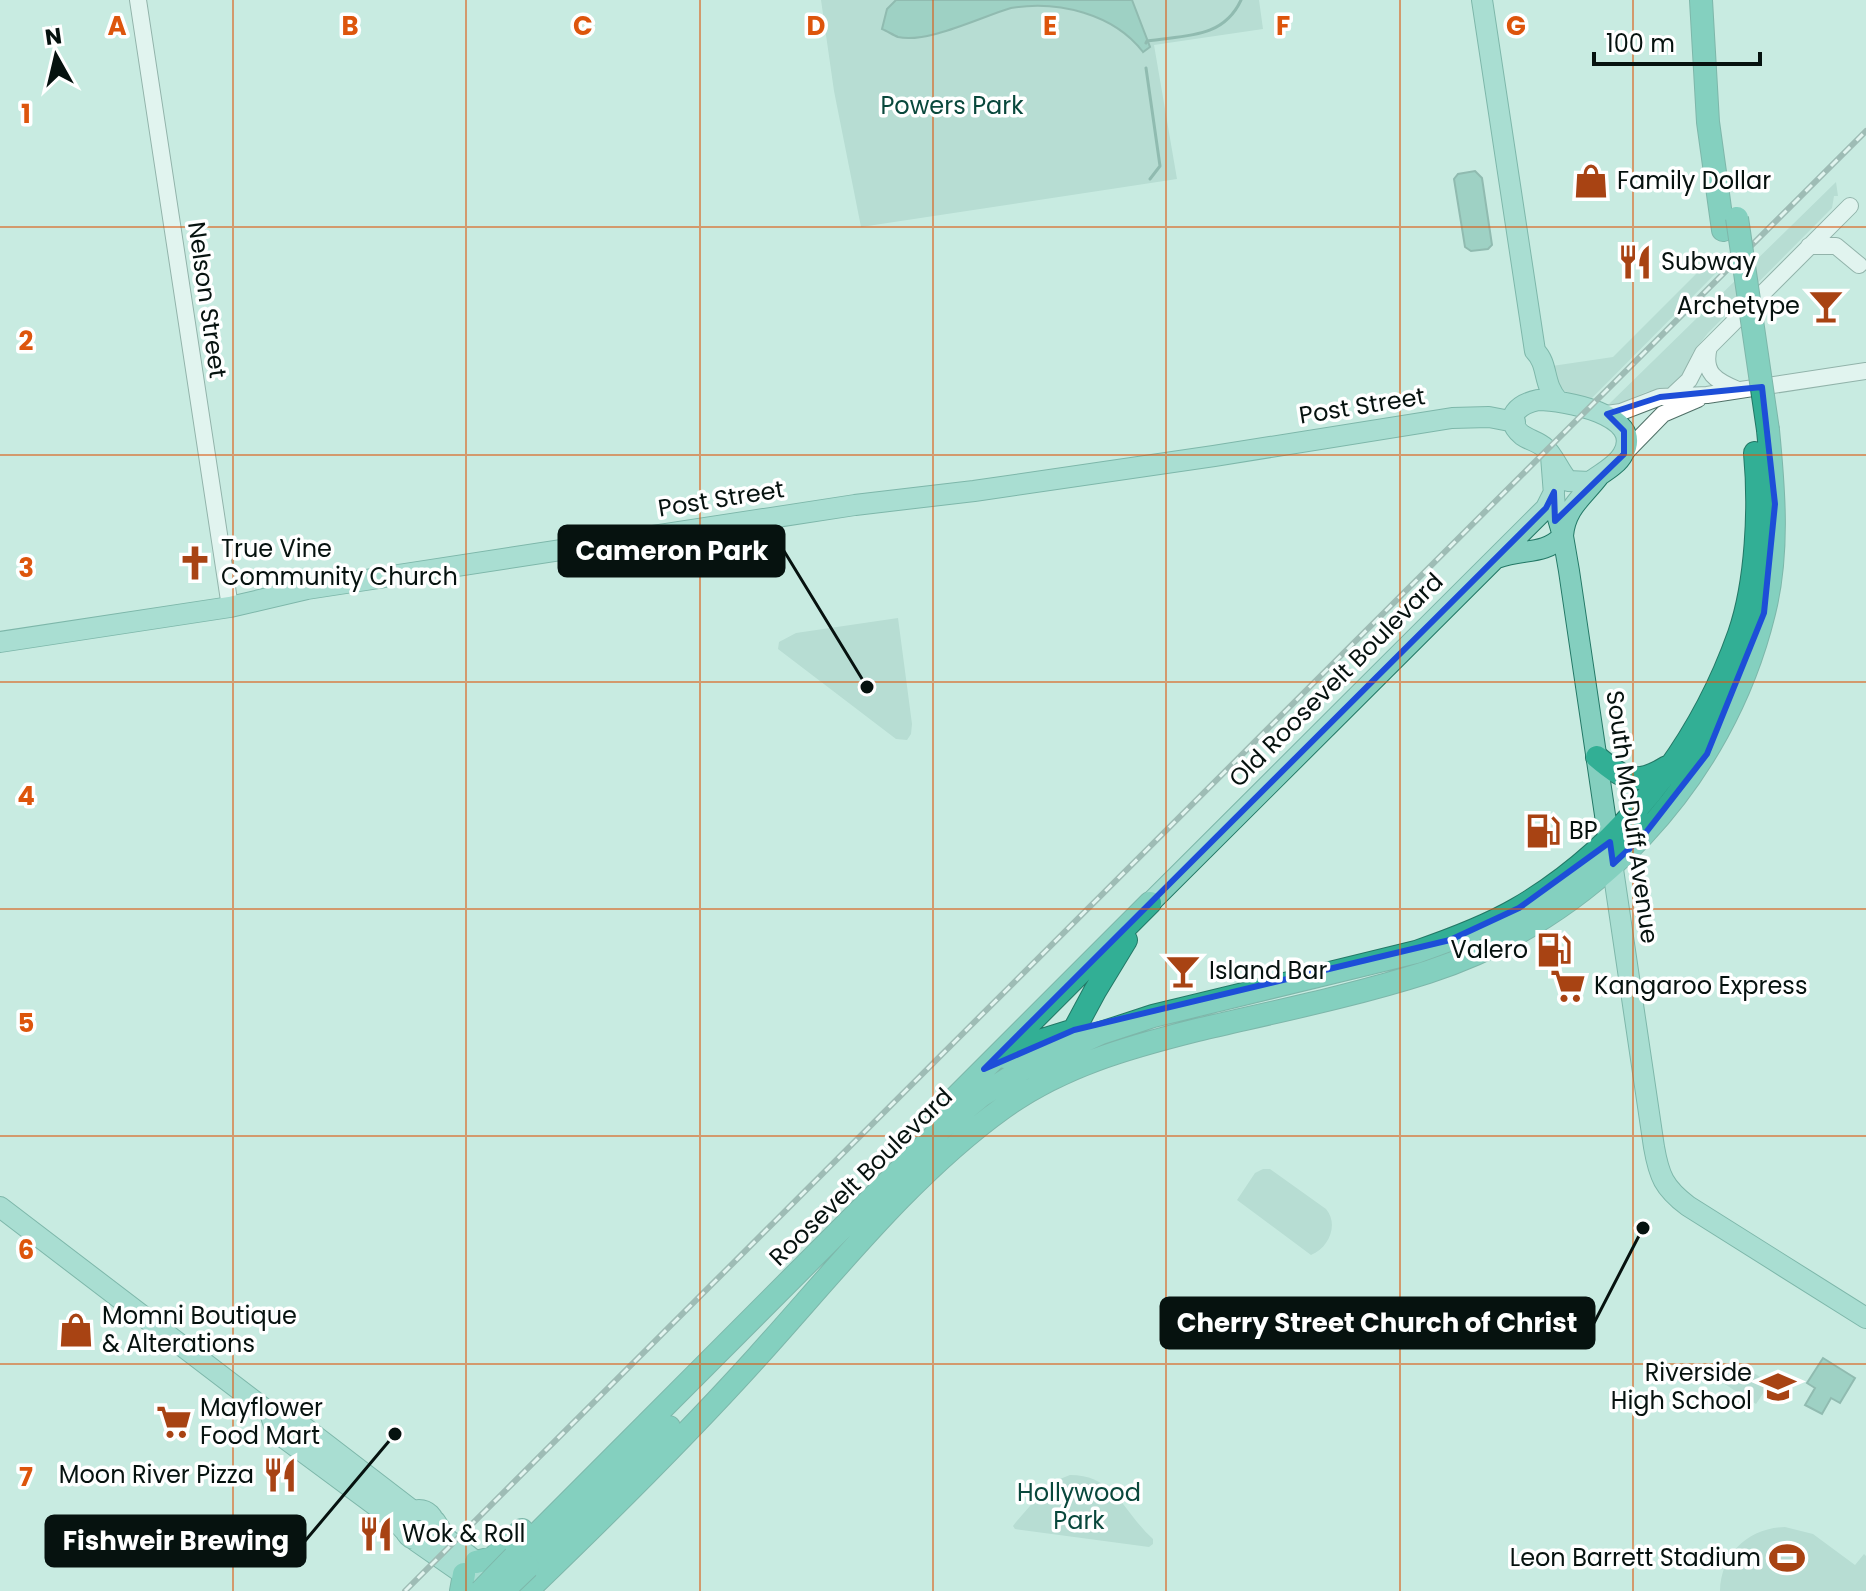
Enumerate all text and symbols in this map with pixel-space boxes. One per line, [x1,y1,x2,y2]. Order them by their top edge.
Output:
text: A [107,8,127,44]
text: B [341,8,359,44]
text: C [573,8,593,44]
text: D [807,8,826,44]
text: E [1043,8,1057,44]
text: F [1276,8,1290,44]
text: G [1506,8,1526,44]
north arrow [16,16,96,96]
scale bar [1594,16,1760,66]
text: N [43,20,64,53]
text: 100 m [1606,27,1675,60]
park label: Powers Park [880,89,1024,122]
text: 1 [21,96,31,132]
shop icon: Family Dollar [1572,162,1610,200]
place label: Family Dollar [1617,164,1771,197]
street label: Nelson Street [180,220,235,380]
restaurant icon: Subway [1616,243,1654,281]
place label: Subway [1661,245,1757,278]
bar icon: Archetype [1807,287,1845,325]
place label: Archetype [1677,289,1800,322]
text: 2 [19,323,34,359]
street label: Post Street [1297,379,1427,432]
street label: Post Street [656,472,786,525]
callout: Cameron Park [559,526,784,576]
place label: True Vine Community Church [221,532,458,593]
text: Cameron Park [576,533,768,569]
church icon: True Vine Community Church [176,544,214,582]
text: 3 [18,550,34,586]
street label: Old Roosevelt Boulevard [1221,565,1450,794]
street label: South McDuff Avenue [1598,688,1667,946]
text: 4 [17,778,35,814]
fuel station icon: BP [1524,812,1562,850]
place label: BP [1569,814,1598,847]
fuel station icon: Valero [1535,931,1573,969]
place label: Valero [1450,933,1528,966]
bar icon: Island Bar [1164,952,1202,990]
place label: Island Bar [1209,954,1327,987]
supermarket icon: Kangaroo Express [1549,967,1587,1005]
place label: Kangaroo Express [1594,969,1807,1002]
text: 5 [18,1005,34,1041]
street label: Roosevelt Boulevard [762,1080,960,1273]
text: 6 [18,1232,34,1268]
callout: Cherry Street Church of Christ [1161,1298,1594,1348]
place label: Momni Boutique & Alterations [102,1299,297,1360]
text: Cherry Street Church of Christ [1177,1305,1577,1341]
shop icon: Momni Boutique & Alterations [57,1311,95,1349]
place label: Riverside High School [1611,1356,1752,1417]
school or university icon: Riverside High School [1759,1368,1797,1406]
place label: Mayflower Food Mart [200,1391,323,1452]
supermarket icon: Mayflower Food Mart [155,1403,193,1441]
restaurant icon: Moon River Pizza [261,1456,299,1494]
place label: Moon River Pizza [59,1458,254,1491]
text: 7 [19,1459,33,1495]
park label: Hollywood Park [1017,1476,1141,1537]
restaurant icon: Wok & Roll [357,1515,395,1553]
callout: Fishweir Brewing [46,1516,305,1566]
place label: Wok & Roll [402,1517,525,1550]
text: Fishweir Brewing [63,1523,289,1559]
sports icon: Leon Barrett Stadium [1768,1539,1806,1577]
place label: Leon Barrett Stadium [1510,1541,1761,1574]

